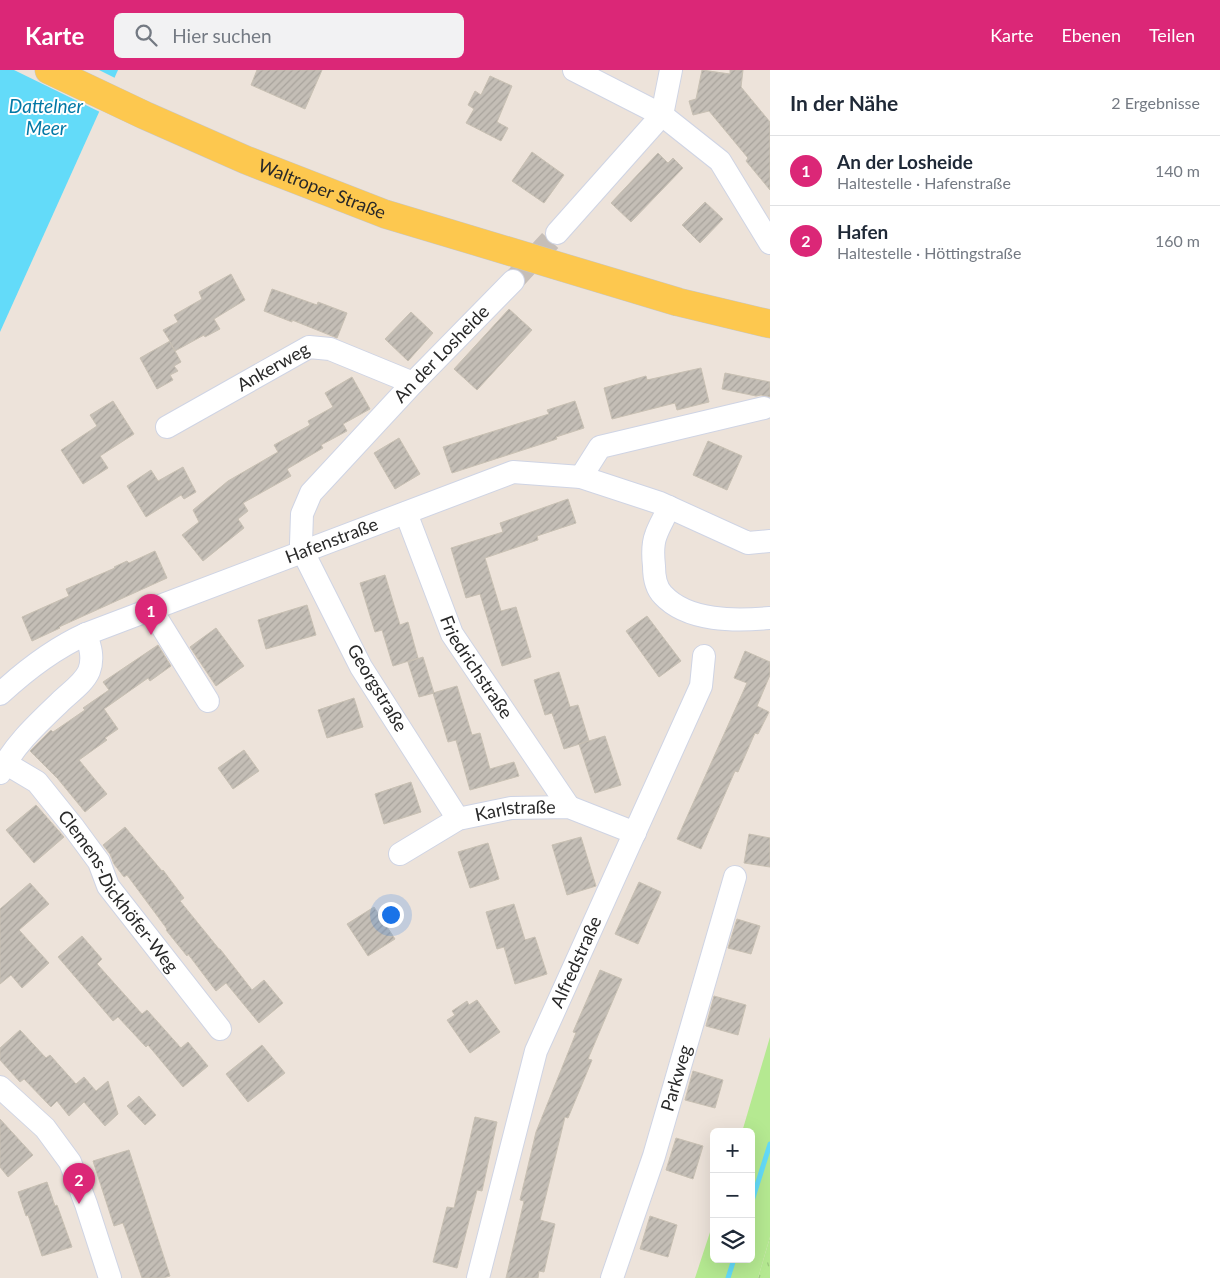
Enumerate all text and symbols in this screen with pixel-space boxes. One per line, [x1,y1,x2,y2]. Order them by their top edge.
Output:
search box [114,13,464,58]
text: Karte [25,21,84,50]
icon: search [132,21,160,49]
text: Hier suchen [172,24,272,47]
text: Karte [990,24,1033,46]
text: Ebenen [1061,24,1121,46]
text: Teilen [1149,24,1195,46]
text: In der Nähe [790,90,898,115]
text: 2 Ergebnisse [1111,93,1200,112]
water label: Dattelner Meer [9,94,84,139]
text: An der Losheide [837,150,973,173]
street label: Waltroper Straße [255,154,389,223]
text: 1 [801,161,811,180]
text: 140 m [1155,161,1200,180]
text: Haltestelle · Hafenstraße [837,173,1011,192]
text: Hafen [837,220,888,243]
text: 2 [801,231,811,250]
text: 160 m [1155,231,1200,250]
text: Haltestelle · Höttingstraße [837,243,1021,262]
street label: An der Losheide [389,300,493,407]
street label: Ankerweg [233,337,313,395]
street label: Hafenstraße [282,512,381,567]
pin: 1 [135,594,167,635]
street label: Friedrichstraße [436,612,518,722]
street label: Georgstraße [343,640,413,735]
street label: Karlstraße [473,795,556,825]
street label: Clemens-Dickhöfer-Weg [54,805,184,977]
your location [378,902,404,928]
street label: Alfredstraße [545,912,606,1011]
street label: Parkweg [656,1042,696,1114]
map controls [710,1128,755,1263]
button: + [710,1128,755,1173]
pin: 2 [63,1163,95,1204]
button: − [710,1173,755,1218]
button: layers [710,1218,755,1263]

